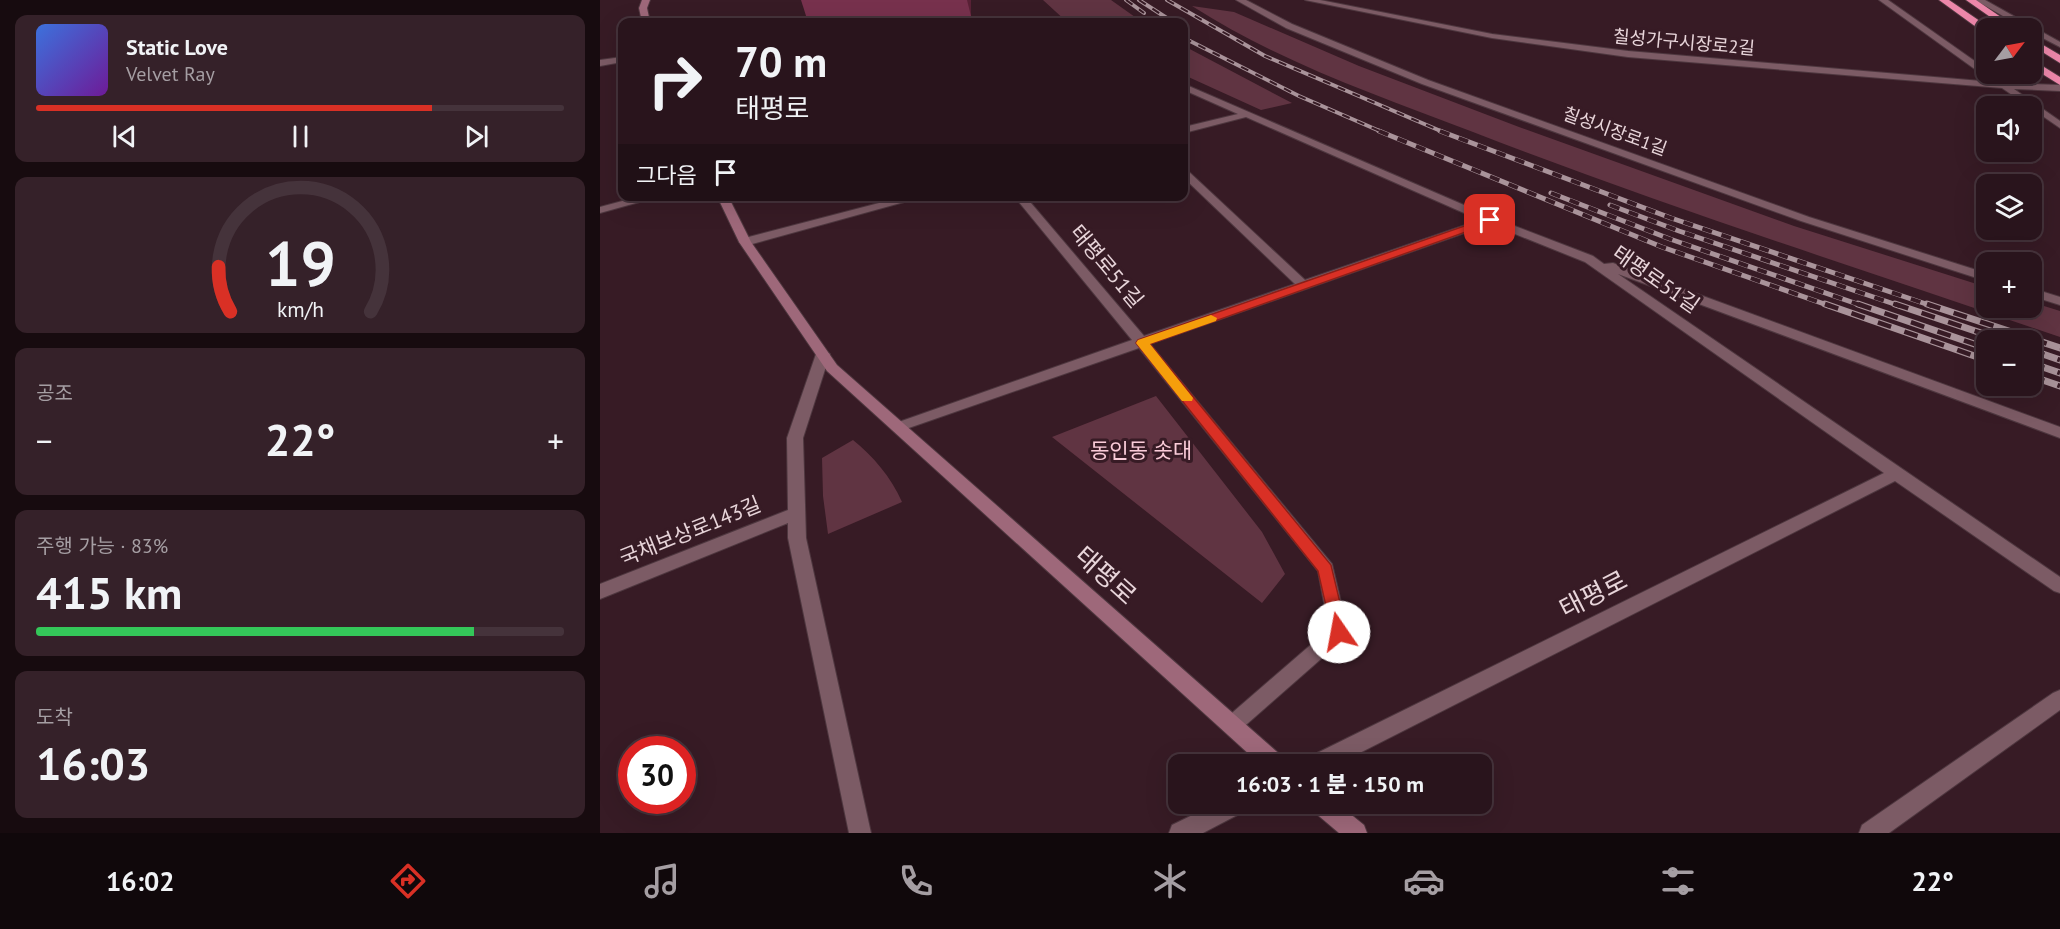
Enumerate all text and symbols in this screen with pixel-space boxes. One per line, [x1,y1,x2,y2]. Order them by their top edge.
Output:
north arrow [1976,18,2042,84]
map controls [1976,18,2042,396]
street label: 칠성가구시장로2길 [1612,24,1756,60]
text: Static Love [126,33,228,61]
text: 70 m [735,34,827,89]
icon: right [636,42,714,120]
text: Velvet Ray [126,61,215,87]
text: 태평로 [735,91,810,125]
button: sound [1976,96,2042,162]
street label: 칠성시장로1길 [1560,102,1670,160]
icon: previous [108,120,141,153]
icon: pause [284,120,317,153]
icon: next [460,120,493,153]
icon: arrive [709,156,742,189]
text: 그다음 [636,161,697,189]
button: layers [1976,174,2042,240]
pin [1464,194,1515,245]
icon: arrive [1473,203,1506,236]
street label: 태평로51길 [1064,219,1150,313]
text: 19 [265,222,335,303]
street label: 태평로51길 [1607,239,1705,319]
button: + [1976,252,2042,318]
text: km/h [276,295,323,323]
button: − [1976,330,2042,396]
text: 공조 [36,380,73,406]
text: 22° [265,410,335,468]
text: − [36,419,53,462]
text: + [547,419,564,462]
park label: 동인동 솟대 [1090,437,1192,464]
street label: 국채보상로143길 [615,490,765,572]
text: 주행 가능 · 83% [36,533,168,559]
street label: 태평로 [1068,539,1144,611]
text: 415 km [36,563,182,621]
street label: 태평로 [1554,563,1632,625]
position arrow [1307,600,1371,664]
text: 도착 [36,704,73,730]
text: 16:03 [36,734,150,792]
speed limit sign: 30 [618,736,696,814]
text: 16:03 · 1 분 · 150 m [1236,770,1424,798]
icon: directions [387,860,429,902]
icon: music [641,860,683,902]
icon: phone [895,860,937,902]
icon: climate [1149,860,1191,902]
icon: car [1403,860,1445,902]
icon: filters [1657,860,1699,902]
text: 16:02 [106,864,175,898]
text: 22° [1911,864,1954,898]

